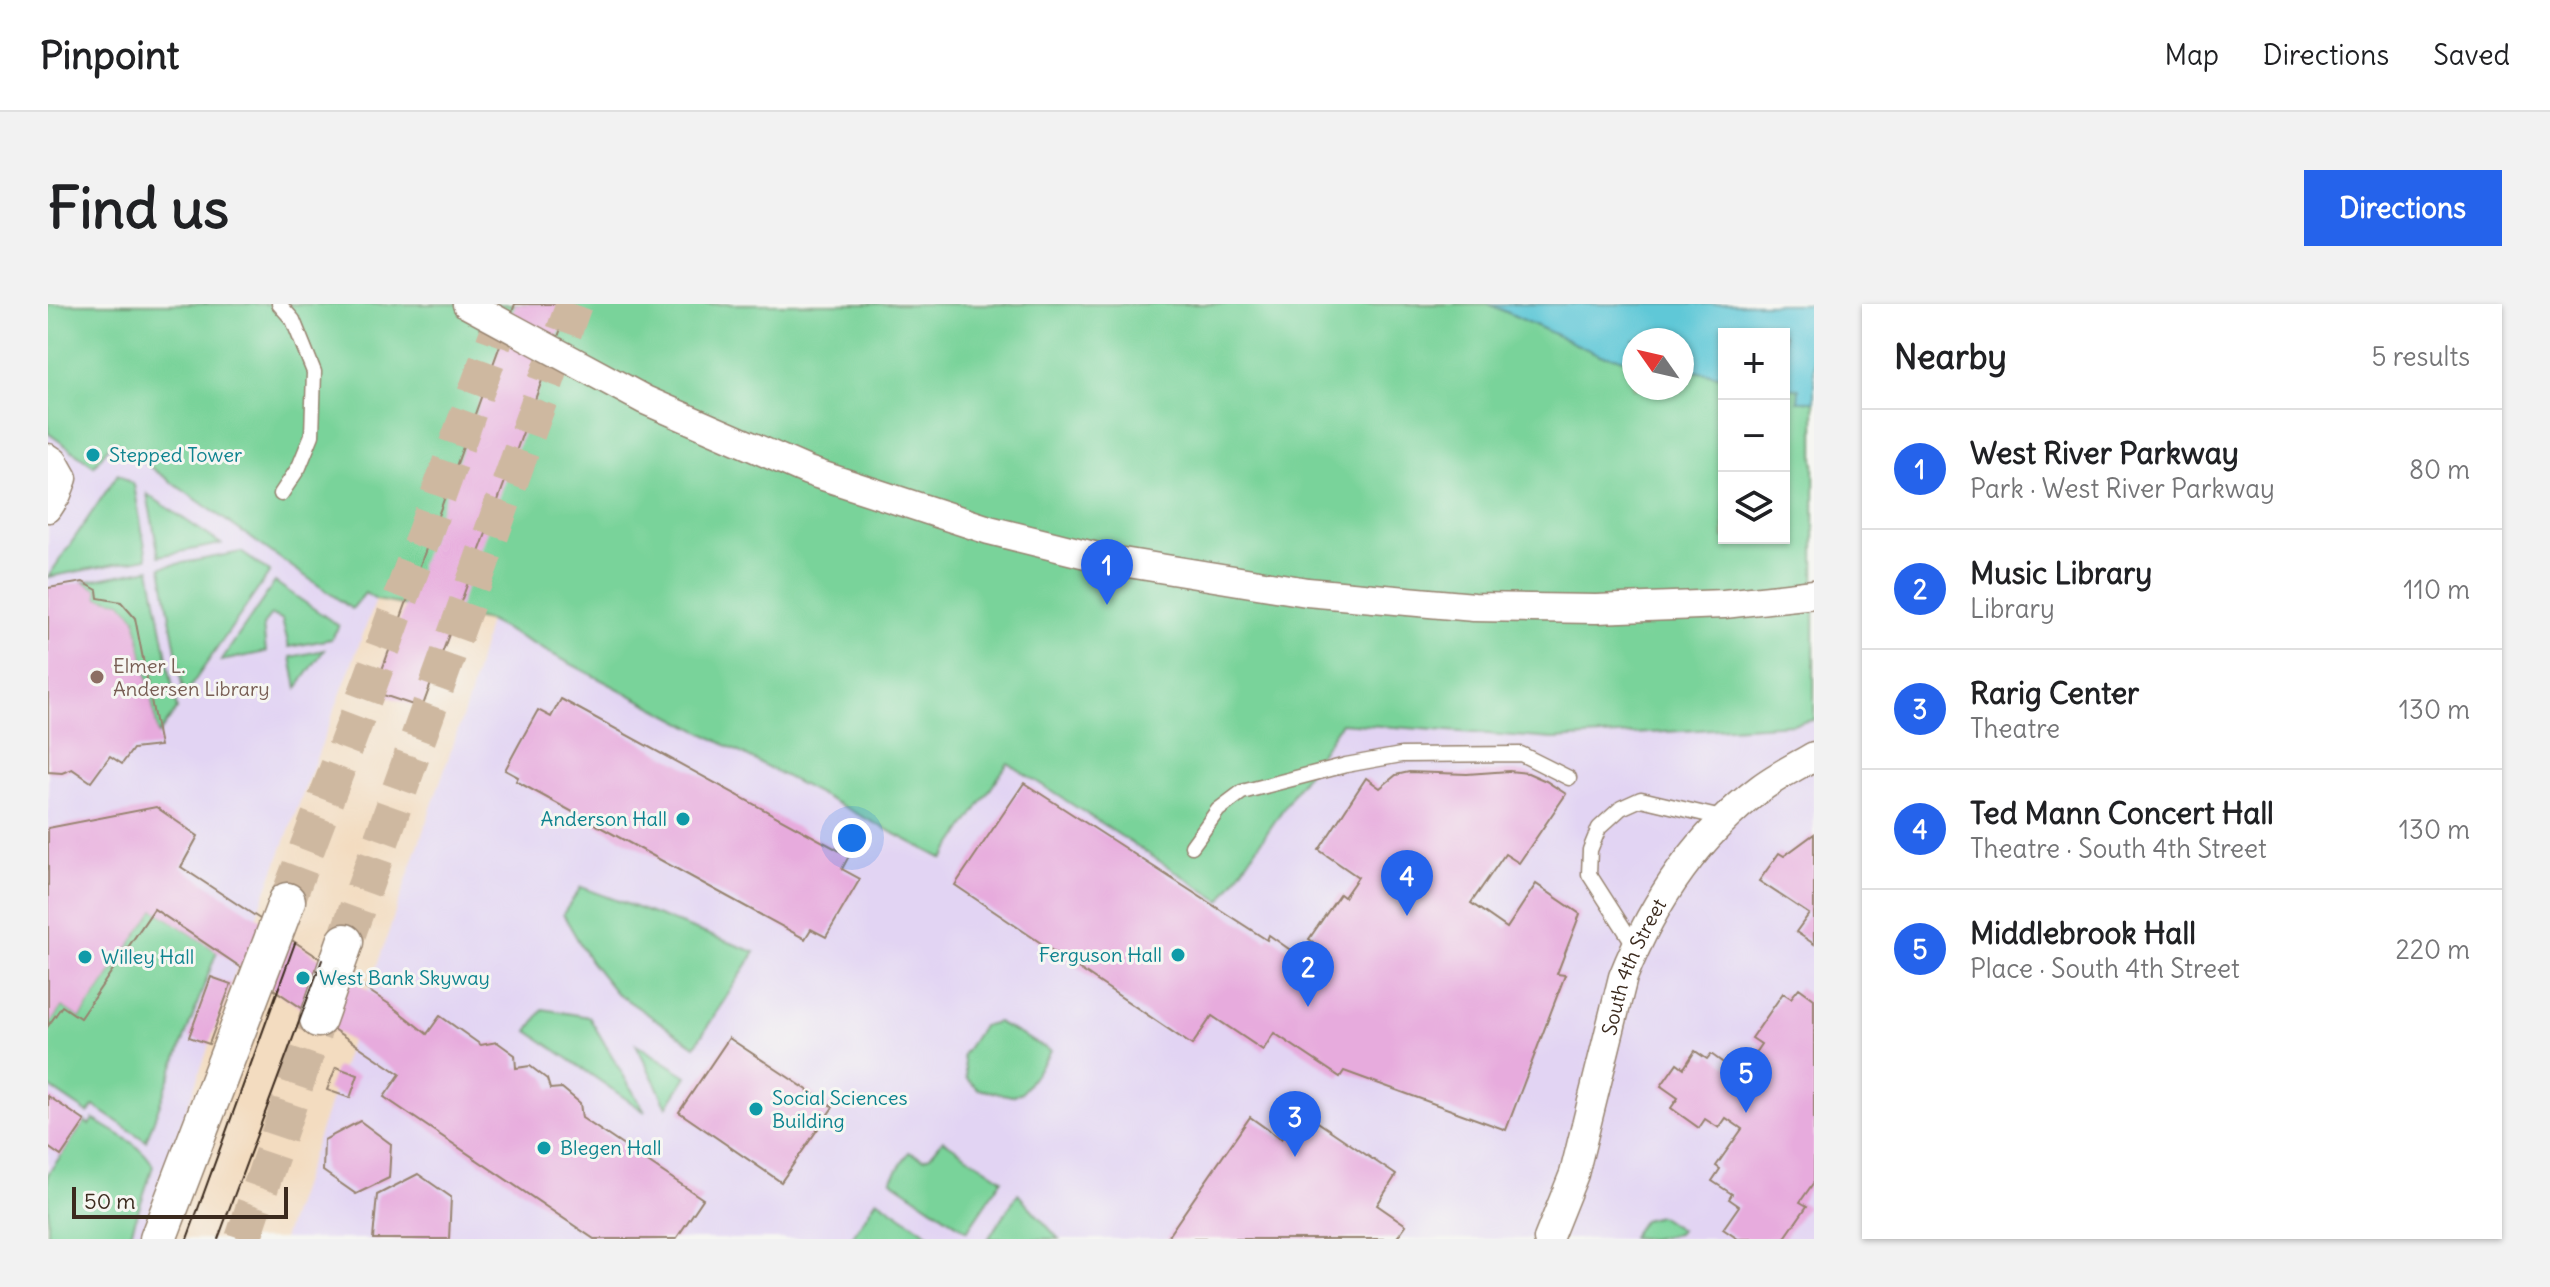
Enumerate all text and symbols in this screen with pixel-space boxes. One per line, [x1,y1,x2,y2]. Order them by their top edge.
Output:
text: Pinpoint [40,32,179,79]
text: Map [2164,37,2219,73]
text: Directions [2263,37,2389,73]
text: Saved [2433,37,2510,73]
button: Directions [2304,170,2502,246]
text: Find us [48,173,229,243]
north arrow [1622,328,1694,400]
map controls [1718,328,1790,544]
button: + [1718,328,1790,400]
text: Nearby [1894,335,2007,378]
text: 5 results [2372,340,2470,373]
button: − [1718,400,1790,472]
text: West River Parkway [1970,434,2239,472]
place label: Stepped Tower [109,442,242,467]
marker: Stepped Tower [84,446,102,464]
text: 1 [1915,453,1925,486]
text: 80 m [2409,453,2470,486]
button: layers [1718,472,1790,544]
text: Park · West River Parkway [1970,472,2275,505]
pin: 1 [1081,539,1133,605]
text: Music Library [1970,554,2152,592]
text: 2 [1913,573,1927,606]
text: 110 m [2403,573,2470,606]
text: Library [1970,592,2055,625]
place label: Elmer L. Andersen Library [113,653,270,701]
marker: Elmer L. Andersen Library [88,668,106,686]
text: Rarig Center [1970,674,2139,712]
text: 3 [1913,693,1927,726]
text: 130 m [2399,693,2470,726]
text: Theatre [1970,712,2060,745]
text: Ted Mann Concert Hall [1970,794,2274,832]
place label: Anderson Hall [541,806,667,831]
marker: Anderson Hall [674,810,692,828]
text: 4 [1912,813,1928,846]
text: 130 m [2399,813,2470,846]
your location [832,818,872,858]
text: Theatre · South 4th Street [1970,832,2267,865]
pin: 4 [1381,850,1433,916]
street label: South 4th Street [1596,894,1671,1038]
text: Middlebrook Hall [1970,914,2196,952]
text: 5 [1913,933,1927,966]
text: 220 m [2395,933,2470,966]
pin: 2 [1282,941,1334,1007]
place label: Ferguson Hall [1039,942,1162,967]
place label: Willey Hall [101,944,194,969]
marker: Ferguson Hall [1169,946,1187,964]
marker: Willey Hall [76,948,94,966]
text: Place · South 4th Street [1970,952,2240,985]
place label: West Bank Skyway [319,965,490,990]
marker: West Bank Skyway [294,969,312,987]
pin: 5 [1720,1047,1772,1113]
place label: Social Sciences Building [772,1085,908,1133]
pin: 3 [1269,1091,1321,1157]
marker: Social Sciences Building [747,1100,765,1118]
place label: Blegen Hall [560,1135,661,1160]
marker: Blegen Hall [535,1139,553,1157]
scale bar [72,1183,288,1219]
text: 50 m [84,1187,136,1215]

